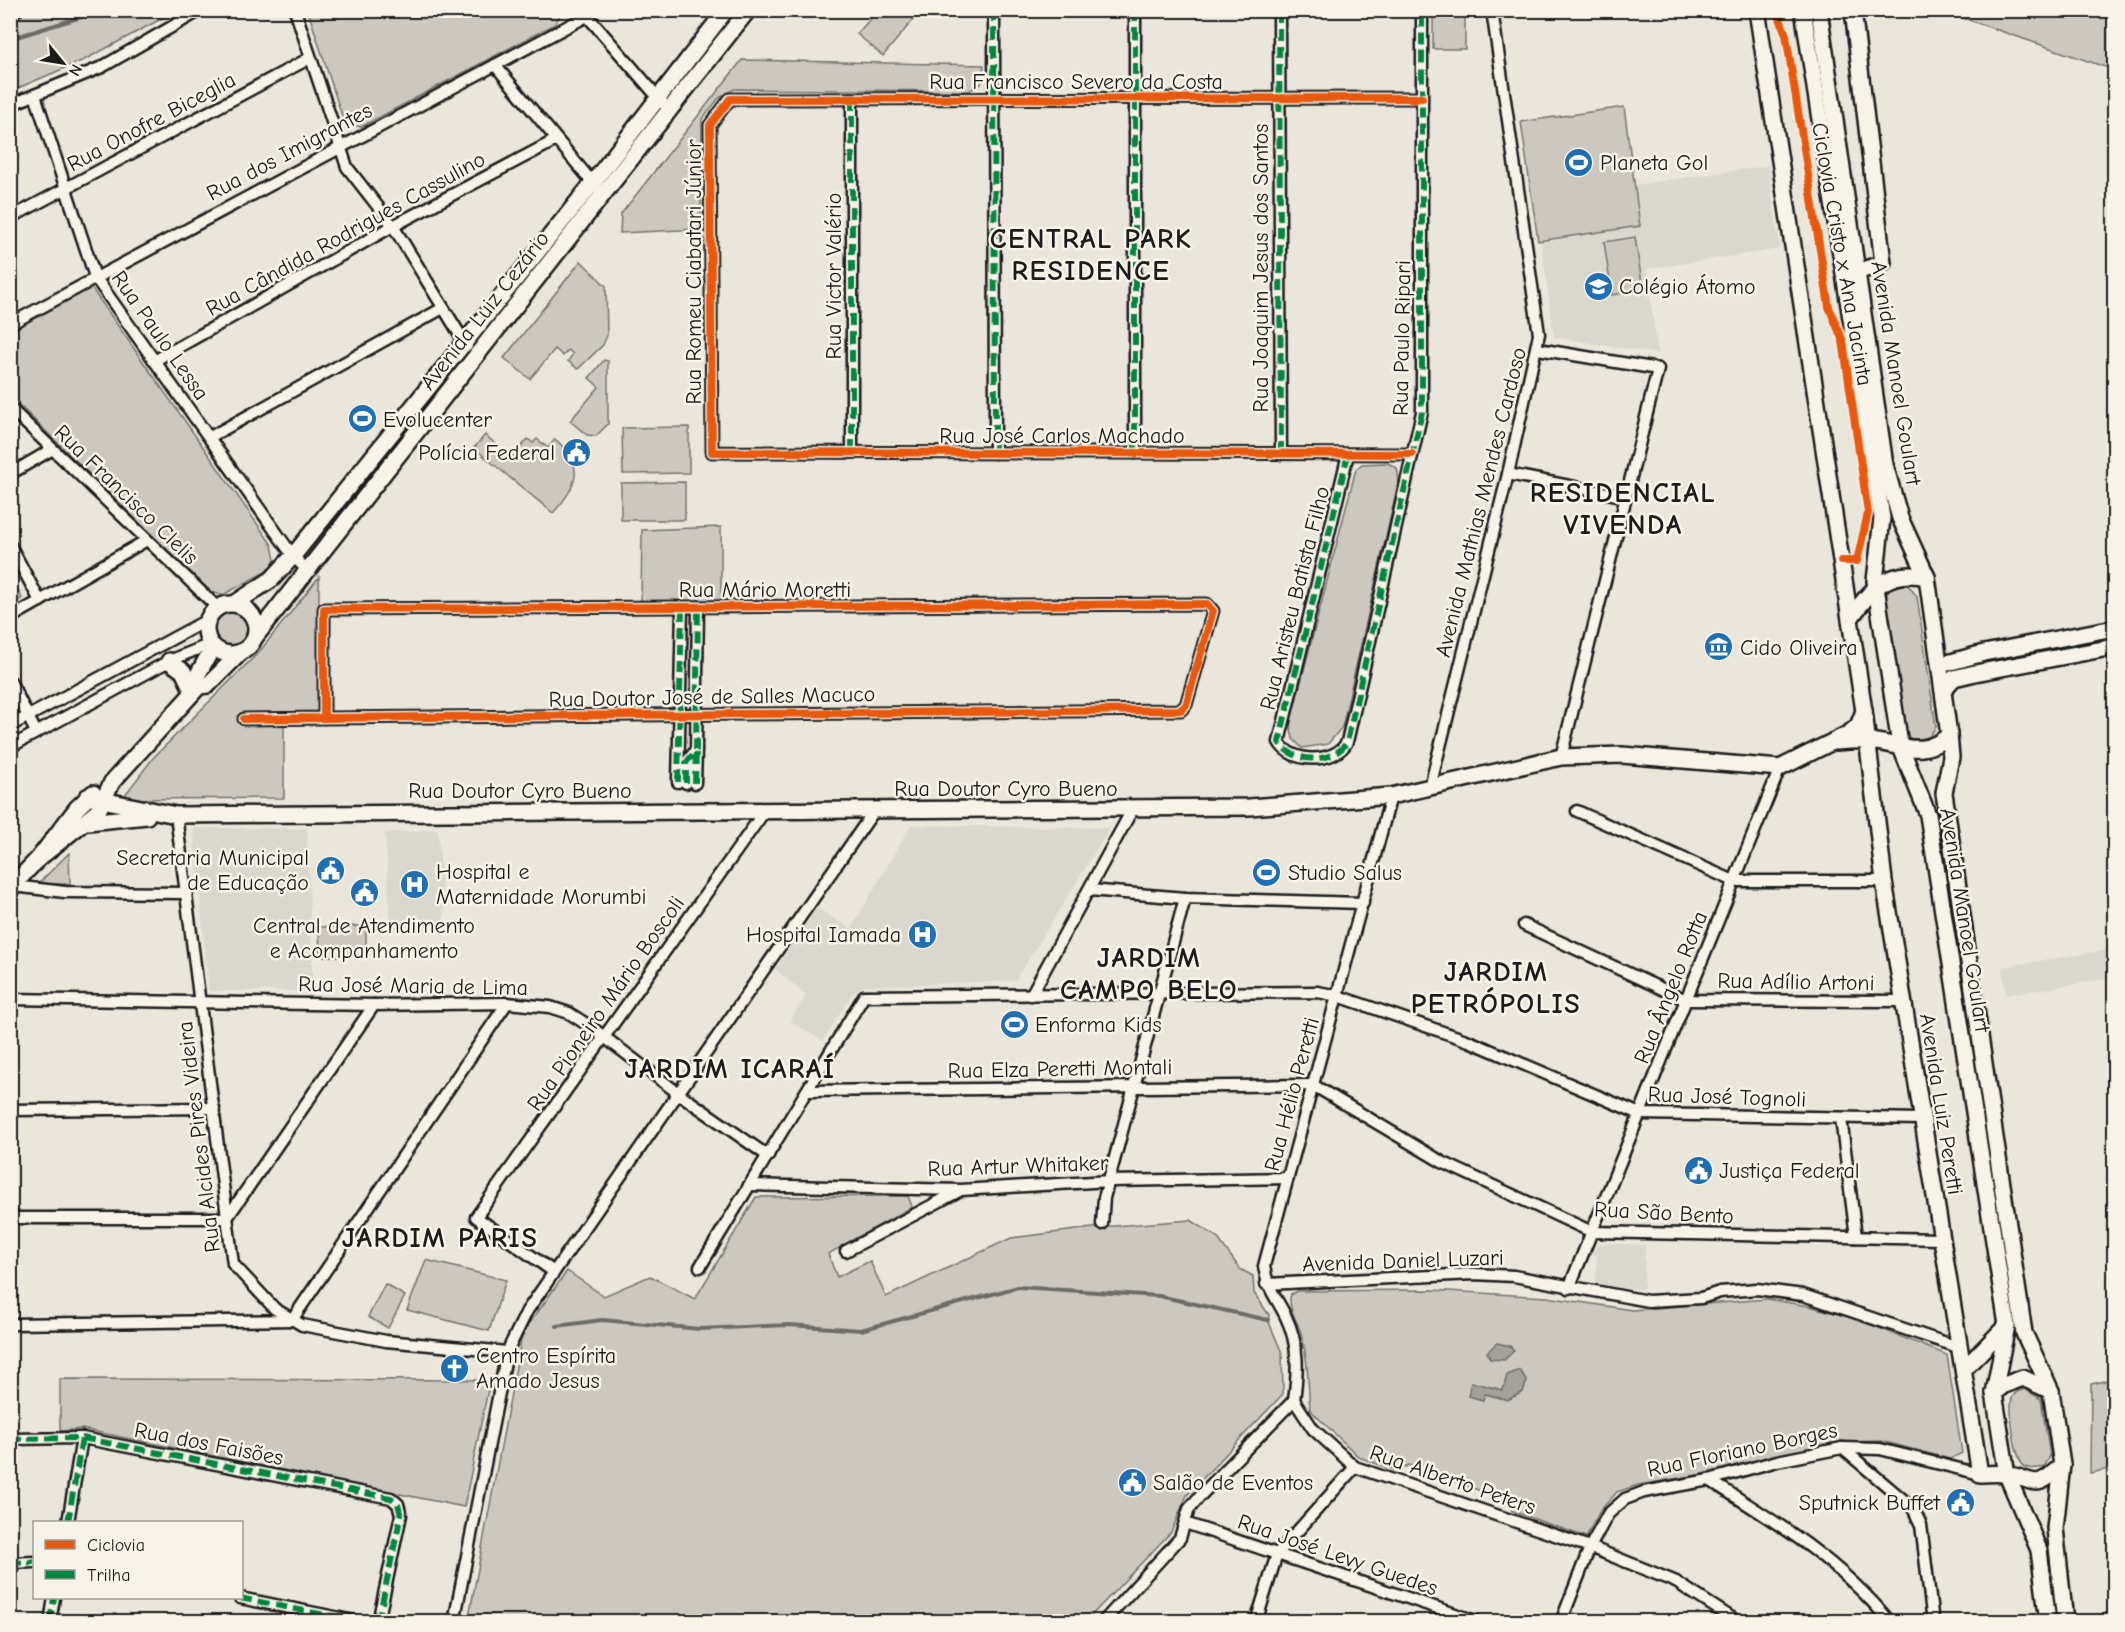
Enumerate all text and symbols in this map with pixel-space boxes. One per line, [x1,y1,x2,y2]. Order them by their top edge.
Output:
north arrow [33,33,93,93]
text: N [65,61,86,79]
street label: Rua Onofre Biceglia [63,67,240,177]
street label: Rua Francisco Severo da Costa [929,69,1223,95]
street label: Rua dos Imigrantes [202,97,377,207]
street label: Ciclovia Cristo x Ana Jacinta [1806,121,1878,388]
street label: Rua Joaquim Jesus dos Santos [1248,124,1274,412]
street label: Rua Romeu Ciabatari Júnior [681,139,707,405]
street label: Rua Cândida Rodrigues Cassulino [201,146,490,322]
sports icon: Planeta Gol [1563,146,1595,178]
place label: Planeta Gol [1600,150,1708,176]
street label: Rua Victor Valério [821,193,847,359]
district label: CENTRAL PARK RESIDENCE [990,223,1192,287]
street label: Avenida Luiz Cezário [415,226,555,395]
street label: Avenida Manoel Goulart [1865,259,1927,488]
street label: Rua Paulo Ripari [1388,260,1416,416]
street label: Rua Paulo Lessa [106,266,214,405]
school or university icon: Colégio Átomo [1582,270,1614,302]
place label: Colégio Átomo [1619,274,1756,300]
street label: Avenida Mathias Mendes Cardoso [1430,345,1532,660]
sports icon: Evolucenter [346,403,378,435]
place label: Evolucenter [383,407,492,433]
street label: Rua Francisco Clelis [49,419,204,570]
street label: Rua José Carlos Machado [939,423,1185,449]
public building icon: Polícia Federal [560,436,592,468]
place label: Polícia Federal [418,440,555,466]
district label: RESIDENCIAL VIVENDA [1530,477,1716,541]
street label: Rua Aristeu Batista Filho [1255,484,1335,713]
street label: Rua Mário Moretti [679,577,851,603]
museum icon: Cido Oliveira [1703,631,1735,663]
place label: Cido Oliveira [1740,635,1858,661]
street label: Rua Doutor José de Salles Macuco [548,681,876,713]
street label: Rua Doutor Cyro Bueno [894,776,1118,802]
street label: Rua Doutor Cyro Bueno [408,778,632,804]
street label: Avenida Manoel Goulart [1934,806,1996,1035]
place label: Secretaria Municipal de Educação [116,845,309,896]
public building icon: Secretaria Municipal de Educação [314,854,346,886]
sports icon: Studio Salus [1251,856,1283,888]
place label: Hospital e Maternidade Morumbi [436,859,646,910]
place label: Studio Salus [1288,860,1402,886]
hospital icon: Hospital e Maternidade Morumbi [399,868,431,900]
public building icon: Central de Atendimento e Acompanhamento [348,877,380,909]
street label: Rua Pioneiro Mário Boscoli [522,891,690,1116]
street label: Rua Ângelo Rotta [1629,907,1713,1067]
place label: Central de Atendimento e Acompanhamento [253,913,475,964]
hospital icon: Hospital Iamada [906,918,938,950]
place label: Hospital Iamada [746,922,901,948]
district label: JARDIM CAMPO BELO [1060,942,1238,1006]
district label: JARDIM PETRÓPOLIS [1411,956,1581,1020]
street label: Rua Adílio Artoni [1717,968,1875,996]
street label: Rua José Maria de Lima [298,971,528,1001]
sports icon: Enforma Kids [998,1008,1030,1040]
place label: Enforma Kids [1035,1012,1162,1038]
street label: Avenida Luiz Peretti [1914,1012,1968,1197]
street label: Rua Hélio Peretti [1259,1015,1325,1174]
street label: Rua Alcides Pires Videira [172,1020,226,1254]
district label: JARDIM ICARAÍ [624,1052,836,1085]
street label: Rua Elza Peretti Montali [947,1054,1173,1084]
street label: Rua José Tognoli [1647,1081,1807,1113]
street label: Rua Artur Whitaker [927,1150,1109,1182]
public building icon: Justiça Federal [1682,1154,1714,1186]
place label: Justiça Federal [1719,1158,1860,1184]
street label: Rua São Bento [1594,1196,1734,1230]
district label: JARDIM PARIS [342,1222,538,1254]
street label: Avenida Daniel Luzari [1302,1244,1504,1278]
place label: Centro Espírita Amado Jesus [476,1343,616,1394]
church icon: Centro Espírita Amado Jesus [439,1352,471,1384]
street label: Rua dos Faisões [132,1417,286,1471]
street label: Rua Floriano Borges [1645,1417,1840,1483]
street label: Rua Alberto Peters [1366,1439,1539,1521]
public building icon: Salão de Eventos [1116,1466,1148,1498]
place label: Salão de Eventos [1153,1470,1313,1496]
public building icon: Sputnick Buffet [1945,1486,1977,1518]
place label: Sputnick Buffet [1799,1490,1941,1516]
street label: Rua José Levy Guedes [1234,1508,1441,1601]
legend [33,1521,243,1599]
text: Ciclovia [87,1535,145,1556]
text: Trilha [87,1565,131,1586]

